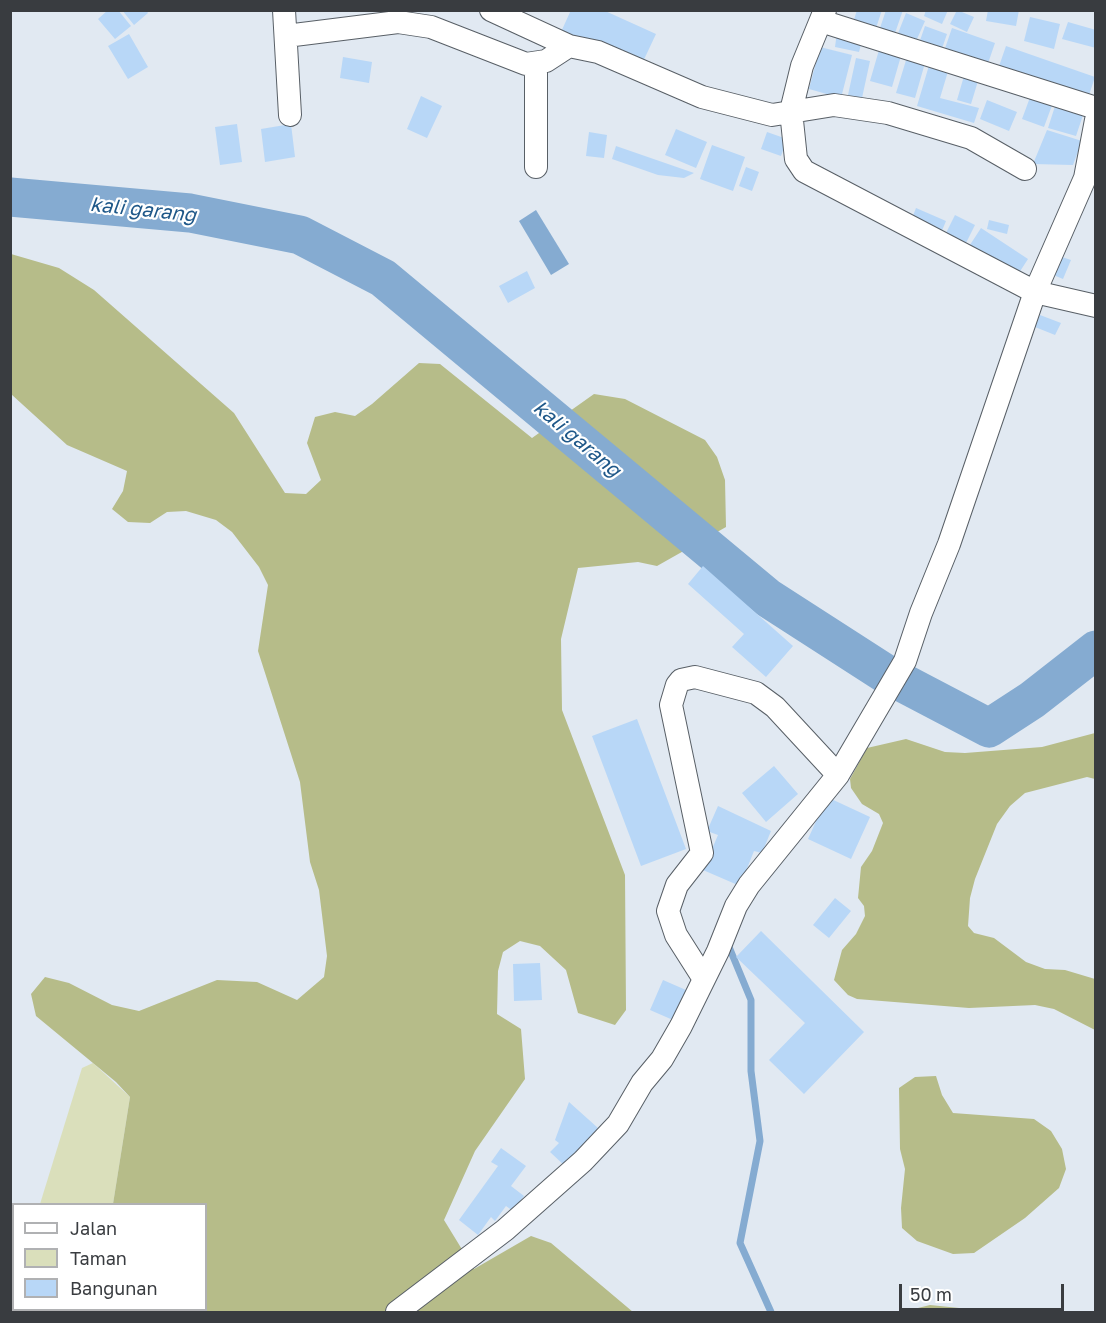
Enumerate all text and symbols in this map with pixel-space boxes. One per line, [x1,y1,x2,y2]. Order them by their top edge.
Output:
water label: kali garang [89,193,197,227]
water label: kali garang [529,396,625,482]
legend [12,1203,207,1311]
text: Jalan [70,1217,117,1239]
text: Taman [70,1247,127,1269]
scale bar [902,1272,1067,1310]
text: Bangunan [70,1277,158,1299]
text: 50 m [910,1283,952,1305]

